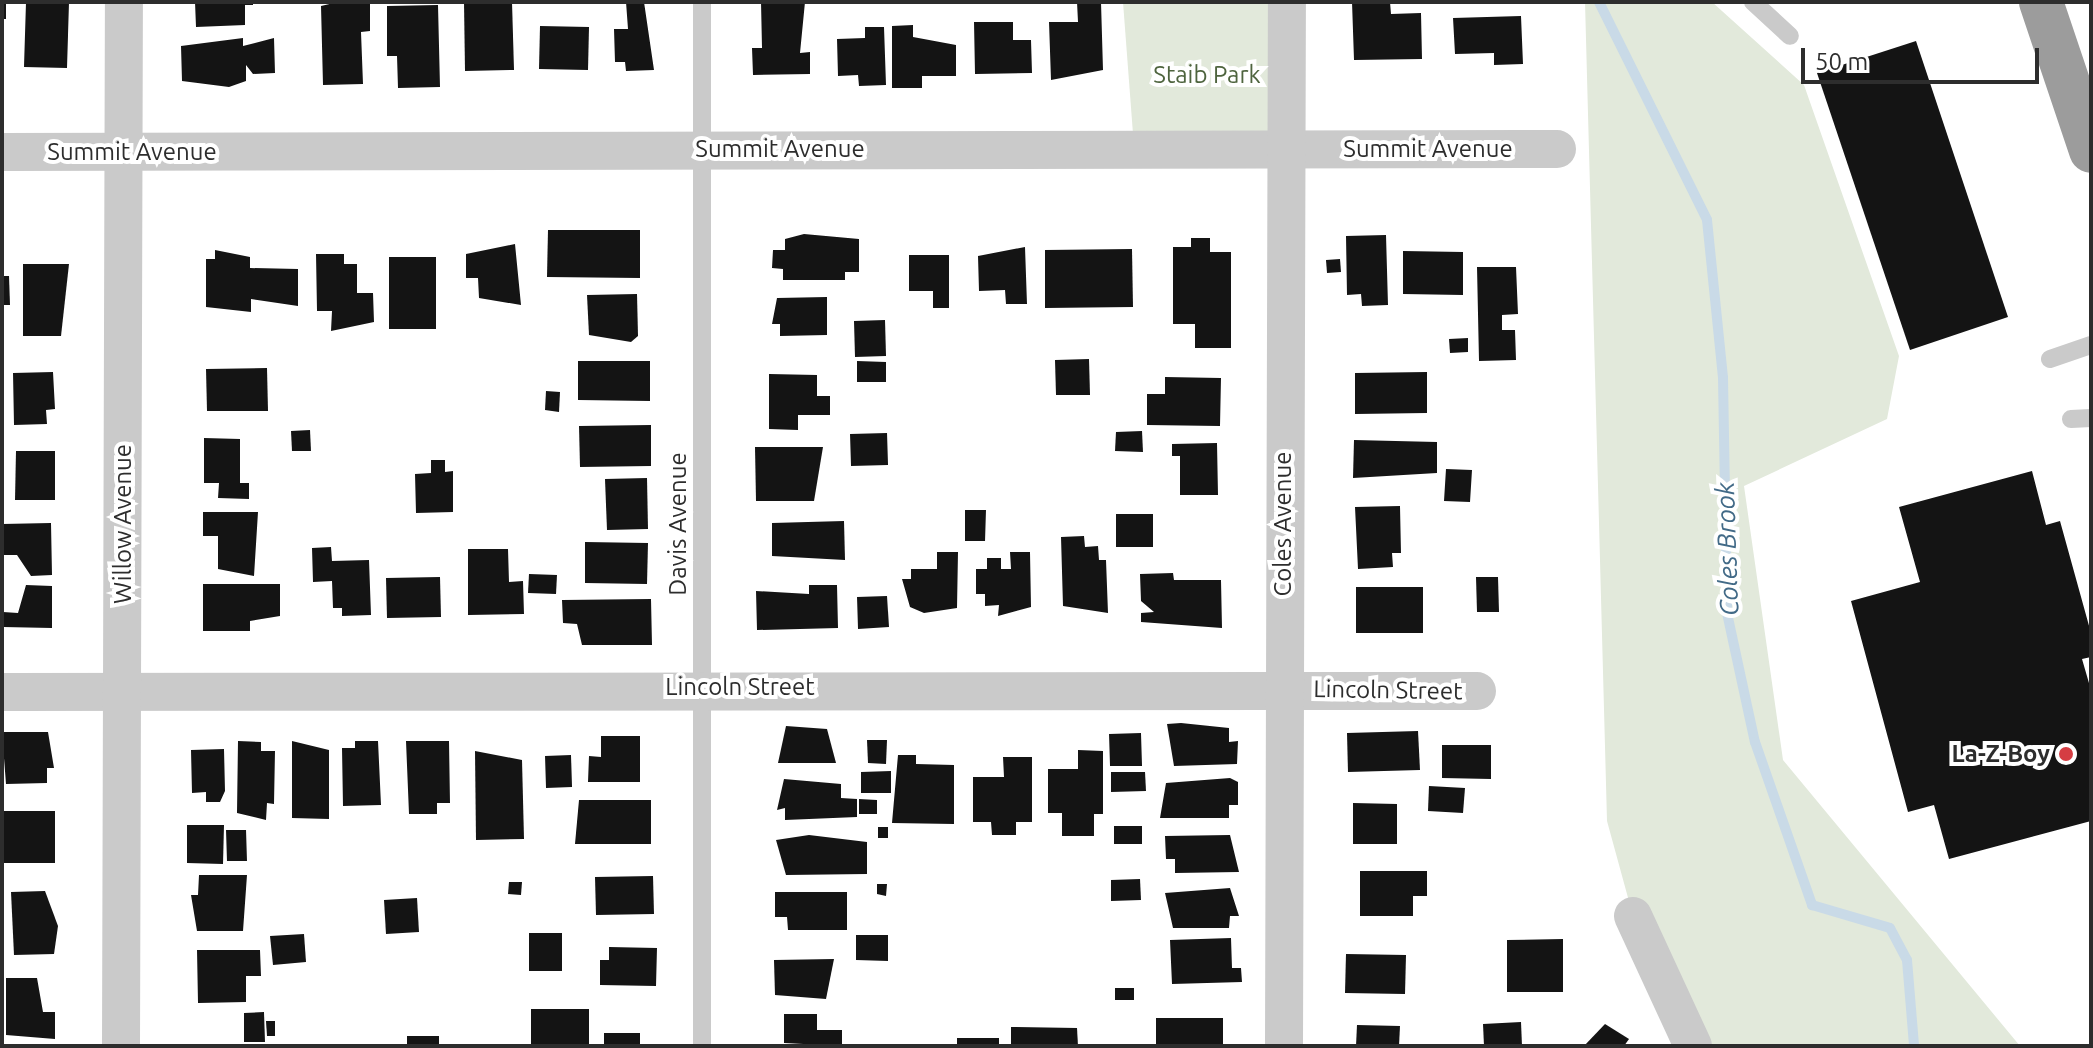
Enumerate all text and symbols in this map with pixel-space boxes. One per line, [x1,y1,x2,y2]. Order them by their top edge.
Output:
scale bar [1805,32,2043,82]
text: 50 m [1815,48,1868,75]
park label: Staib Park [1153,61,1261,89]
street label: Summit Avenue [695,135,865,163]
street label: Summit Avenue [1343,135,1513,163]
street label: Summit Avenue [47,138,217,166]
street label: Willow Avenue [109,444,137,604]
street label: Coles Avenue [1269,451,1297,597]
street label: Davis Avenue [664,452,692,596]
water label: Coles Brook [1709,481,1745,617]
street label: Lincoln Street [665,673,815,701]
street label: Lincoln Street [1313,674,1463,706]
place label: La-Z-Boy [1951,740,2050,768]
marker: La-Z-Boy [2057,745,2075,763]

